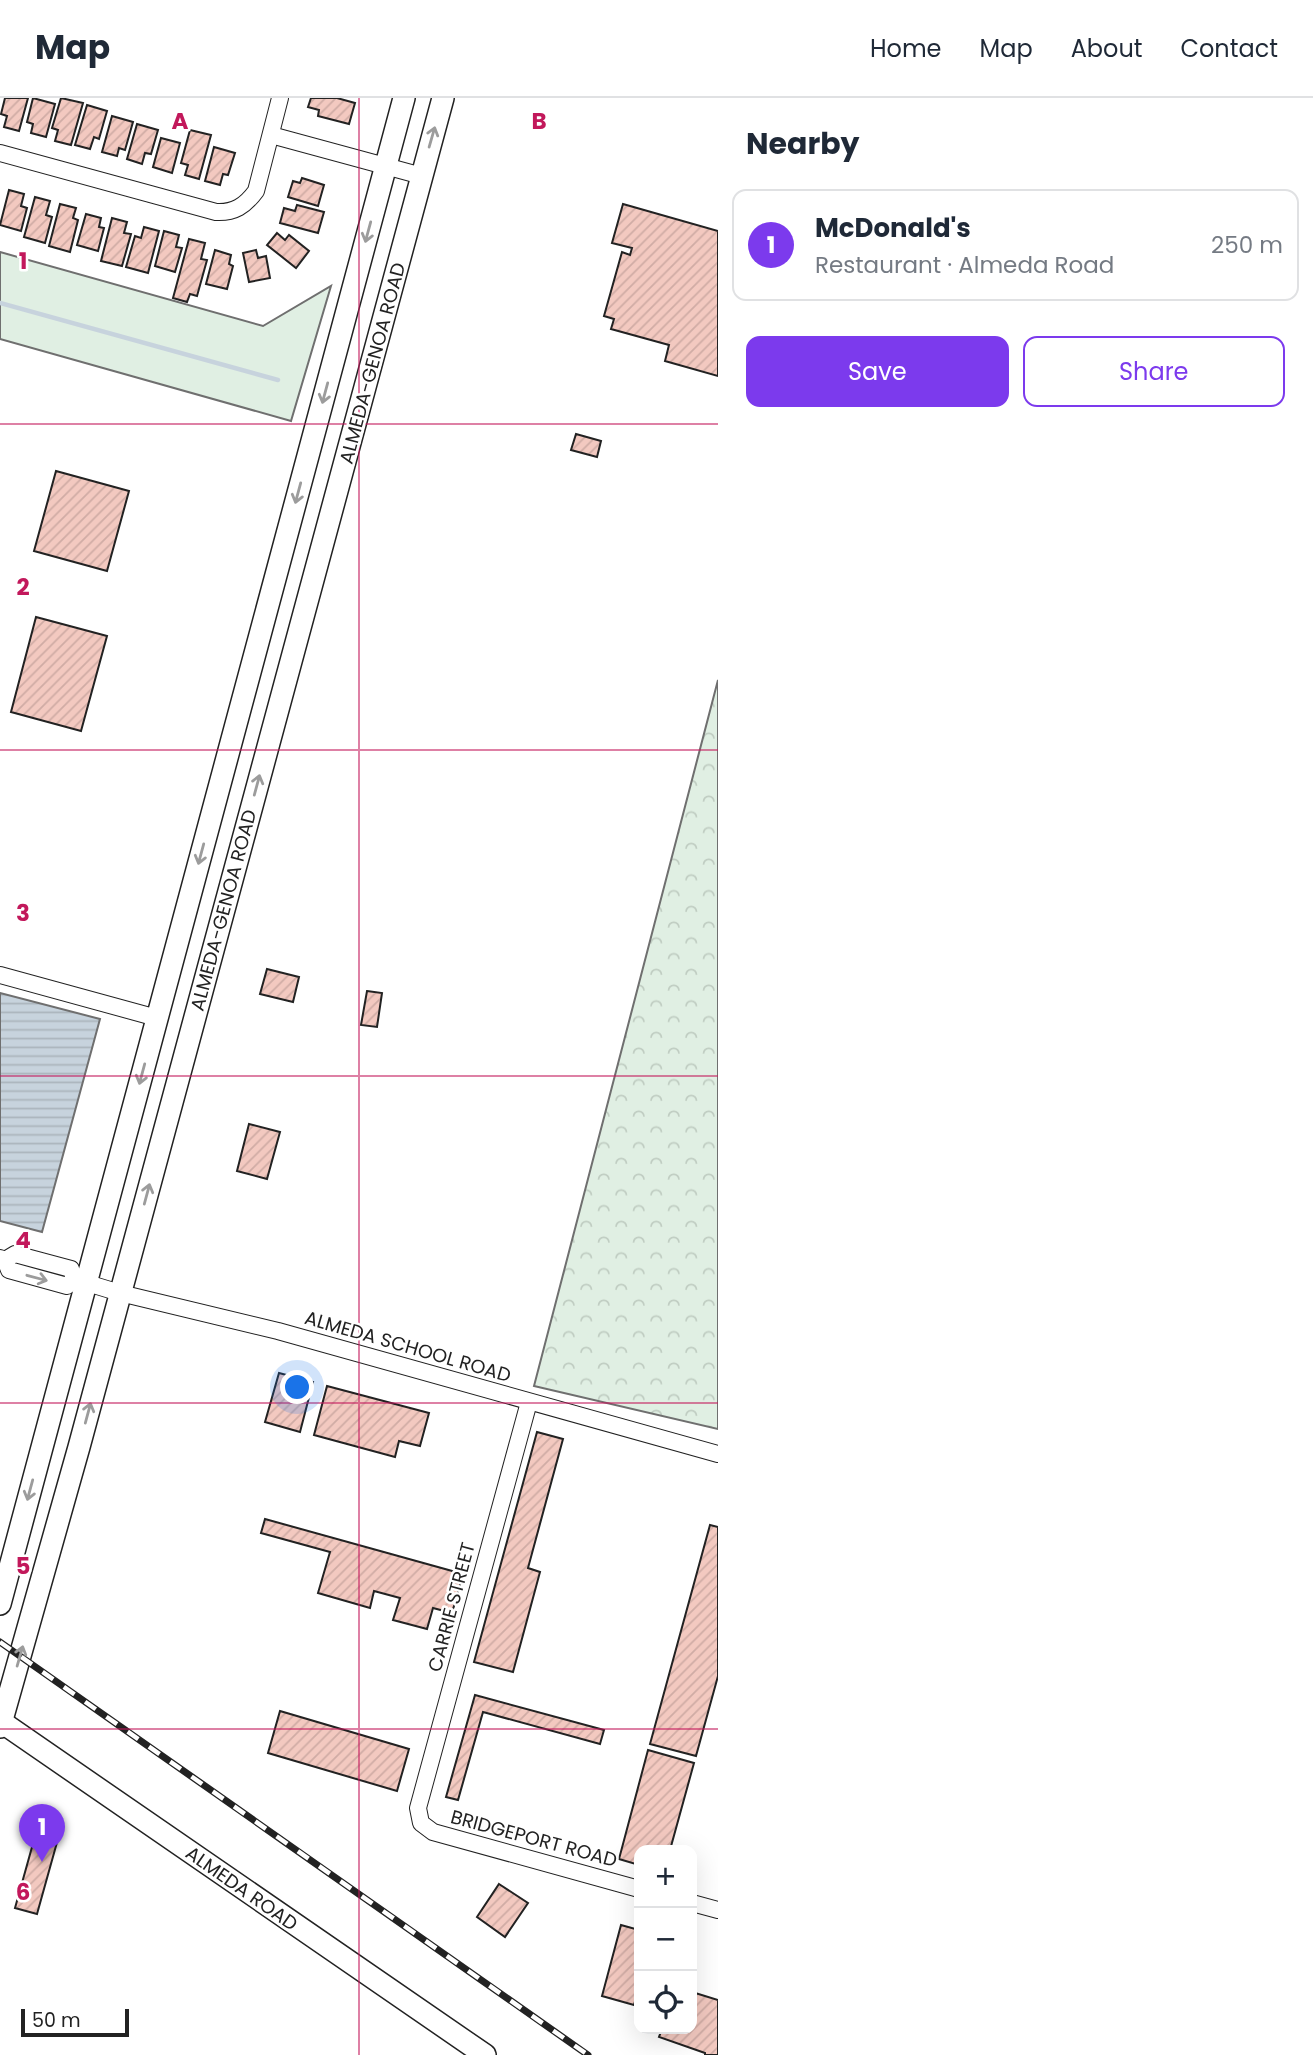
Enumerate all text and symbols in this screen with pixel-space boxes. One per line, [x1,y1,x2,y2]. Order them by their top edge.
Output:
text: Map [35,24,110,71]
text: Home [870,32,942,65]
text: Map [980,32,1033,65]
text: About [1071,32,1142,65]
text: Contact [1180,32,1278,65]
text: A [172,105,189,137]
text: B [531,105,547,137]
text: Nearby [746,122,860,165]
one-way arrow [427,126,440,148]
text: McDonald's [815,210,971,246]
one-way arrow [361,220,374,243]
text: 1 [767,229,775,261]
text: 250 m [1211,229,1283,261]
text: 1 [19,245,27,277]
text: Restaurant · Almeda Road [815,249,1114,281]
street label: ALMEDA-GENOA ROAD [333,260,412,467]
button: Save [746,336,1009,407]
button: Share [1023,336,1285,407]
one-way arrow [318,381,331,404]
one-way arrow [291,481,304,503]
text: 2 [16,571,30,603]
one-way arrow [252,774,265,796]
street label: ALMEDA-GENOA ROAD [184,807,263,1014]
one-way arrow [194,842,207,865]
text: 3 [16,897,30,929]
one-way arrow [134,1063,147,1085]
one-way arrow [141,1183,154,1205]
text: 4 [15,1224,31,1256]
one-way arrow [26,1272,48,1285]
street label: ALMEDA SCHOOL ROAD [302,1304,514,1389]
your location [280,1370,314,1404]
one-way arrow [82,1402,95,1425]
one-way arrow [23,1479,36,1501]
street label: CARRIE STREET [421,1539,482,1675]
text: 5 [16,1550,30,1582]
one-way arrow [14,1645,27,1668]
street label: BRIDGEPORT ROAD [448,1803,620,1874]
pin: 1 [19,1804,65,1862]
street label: ALMEDA ROAD [180,1840,303,1937]
map controls [634,1845,697,2034]
button: + [634,1845,697,1908]
text: 6 [16,1876,30,1908]
button: − [634,1908,697,1971]
button: locate [634,1971,697,2034]
scale bar [21,2006,130,2038]
text: 50 m [32,2007,81,2034]

